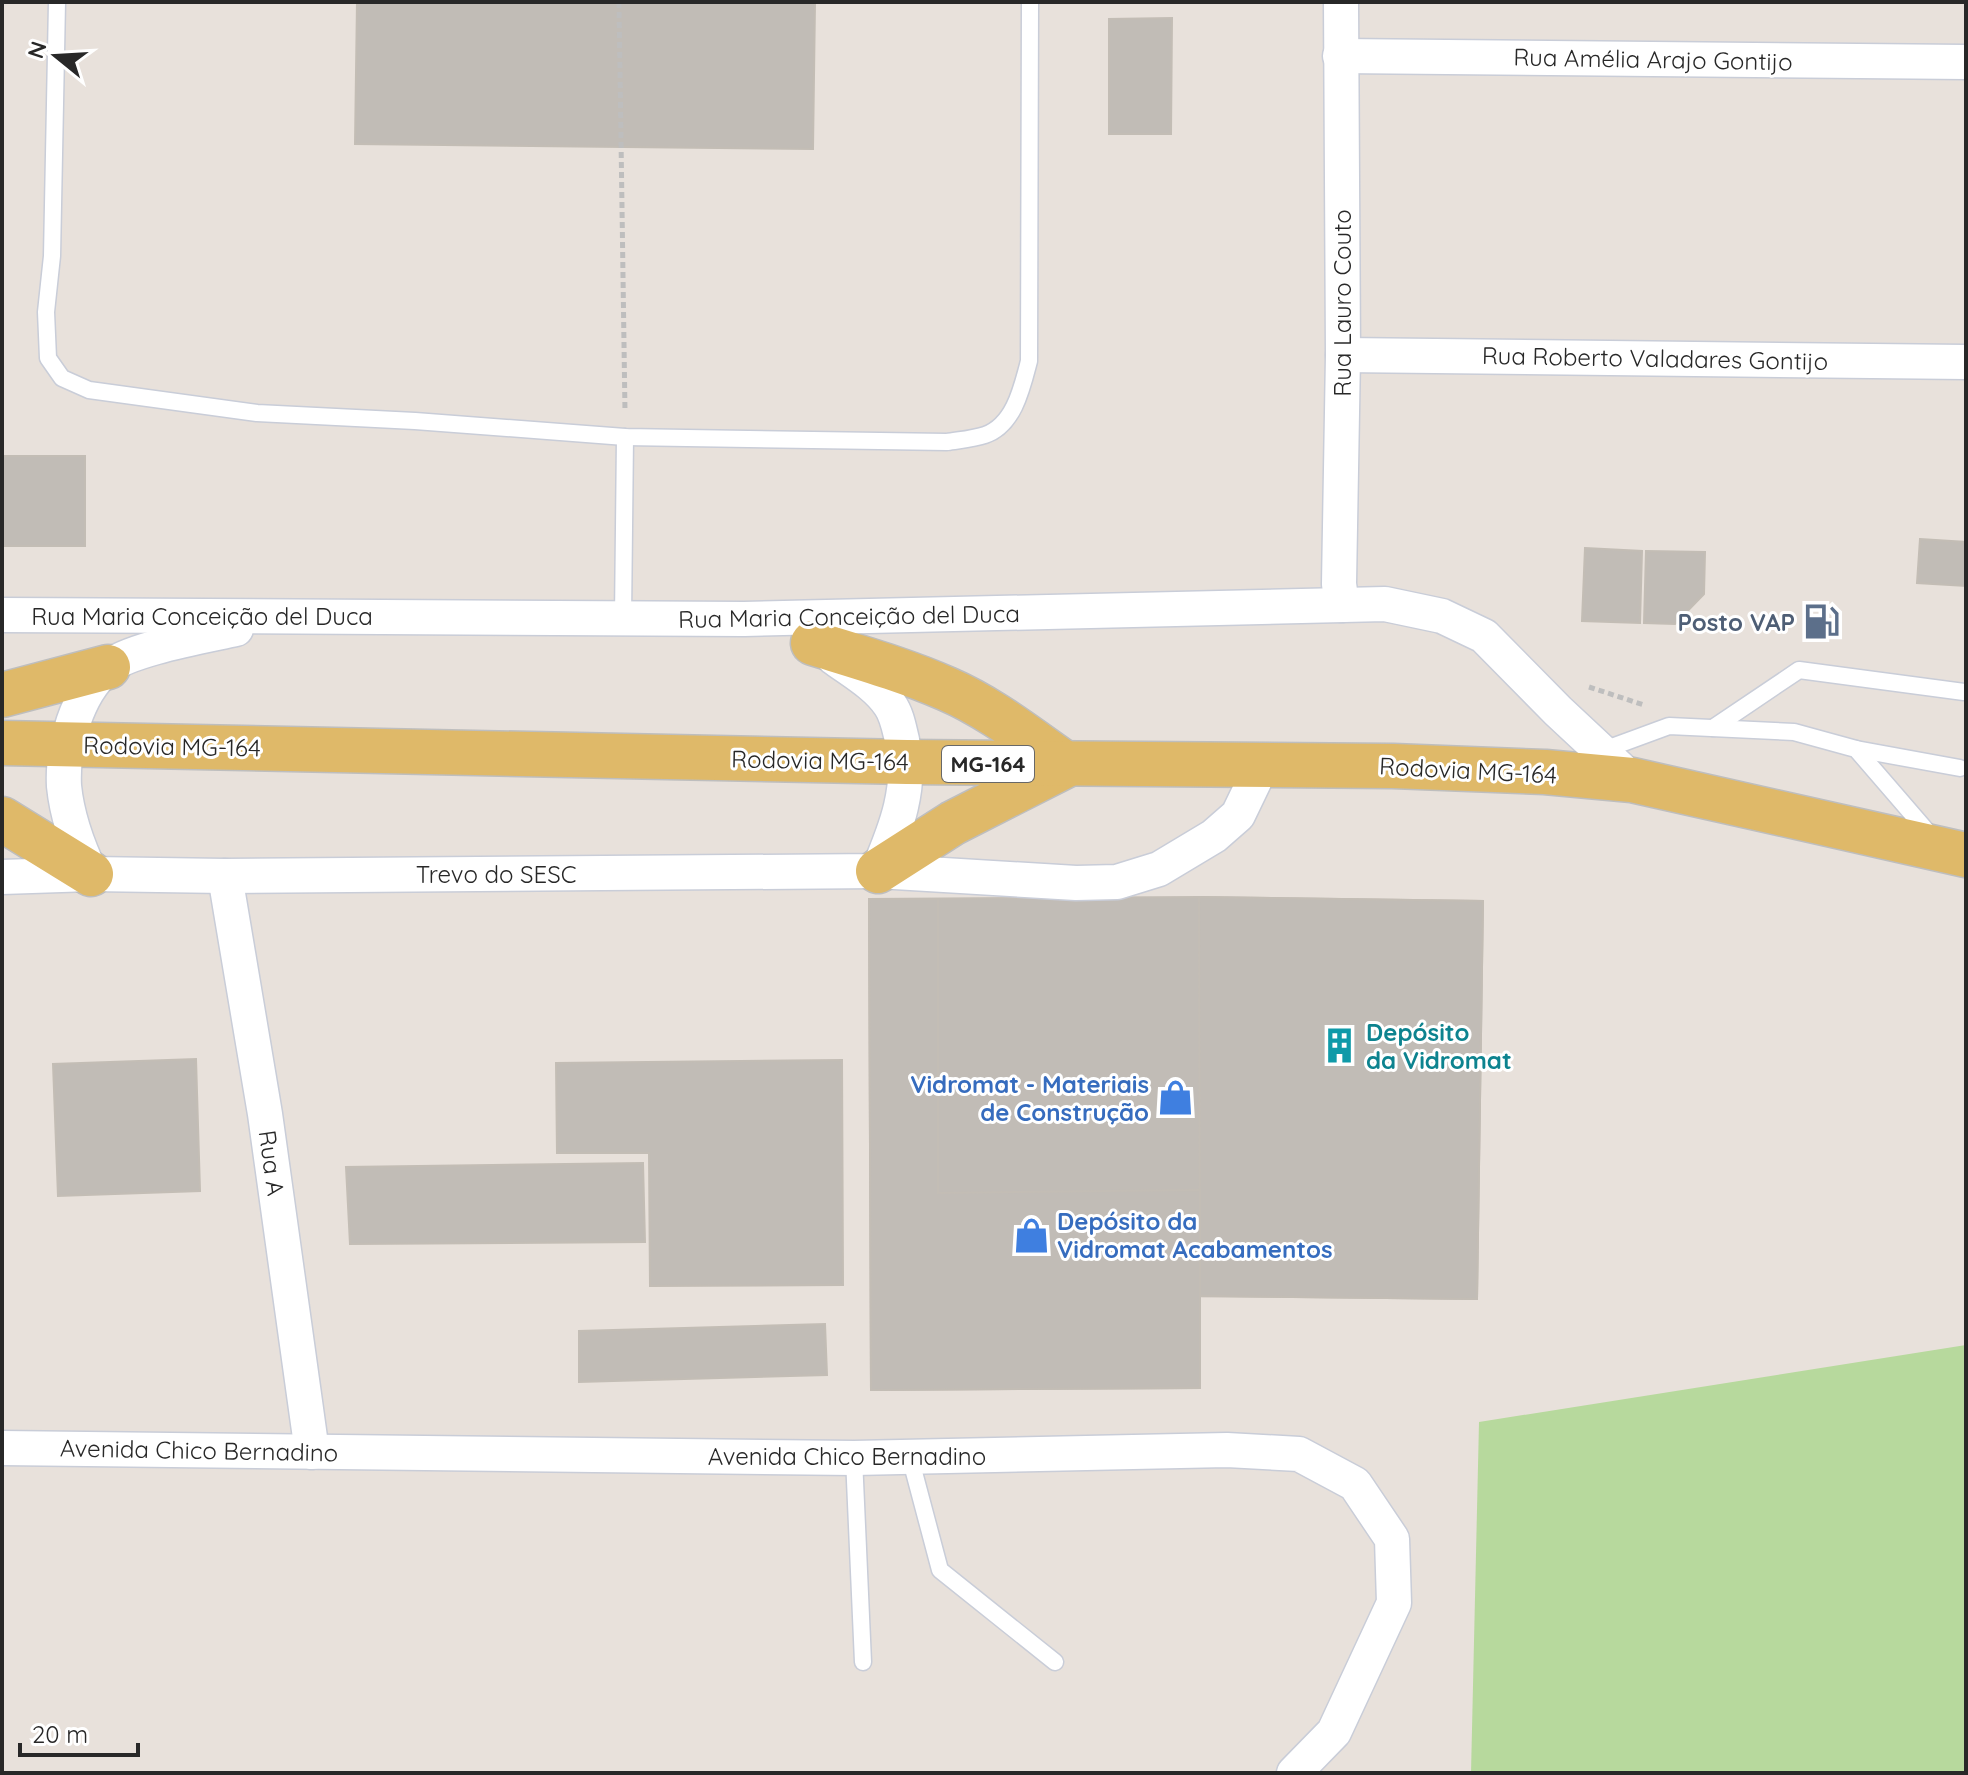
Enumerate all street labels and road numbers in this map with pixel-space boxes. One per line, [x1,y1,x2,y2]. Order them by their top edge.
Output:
street label: Rua Amélia Arajo Gontijo [1513,42,1793,76]
street label: Rua Lauro Couto [1327,209,1357,397]
street label: Rua Roberto Valadares Gontijo [1482,340,1828,376]
street label: Rua Maria Conceição del Duca [678,598,1020,634]
street label: Rua Maria Conceição del Duca [31,601,373,631]
street label: Rodovia MG-164 [83,729,261,763]
street label: Rodovia MG-164 [731,743,909,777]
road number: MG-164 [942,746,1034,782]
street label: Rodovia MG-164 [1378,750,1558,790]
street label: Trevo do SESC [416,859,576,889]
street label: Rua A [253,1128,291,1198]
street label: Avenida Chico Bernadino [60,1433,338,1467]
street label: Avenida Chico Bernadino [708,1441,986,1471]

